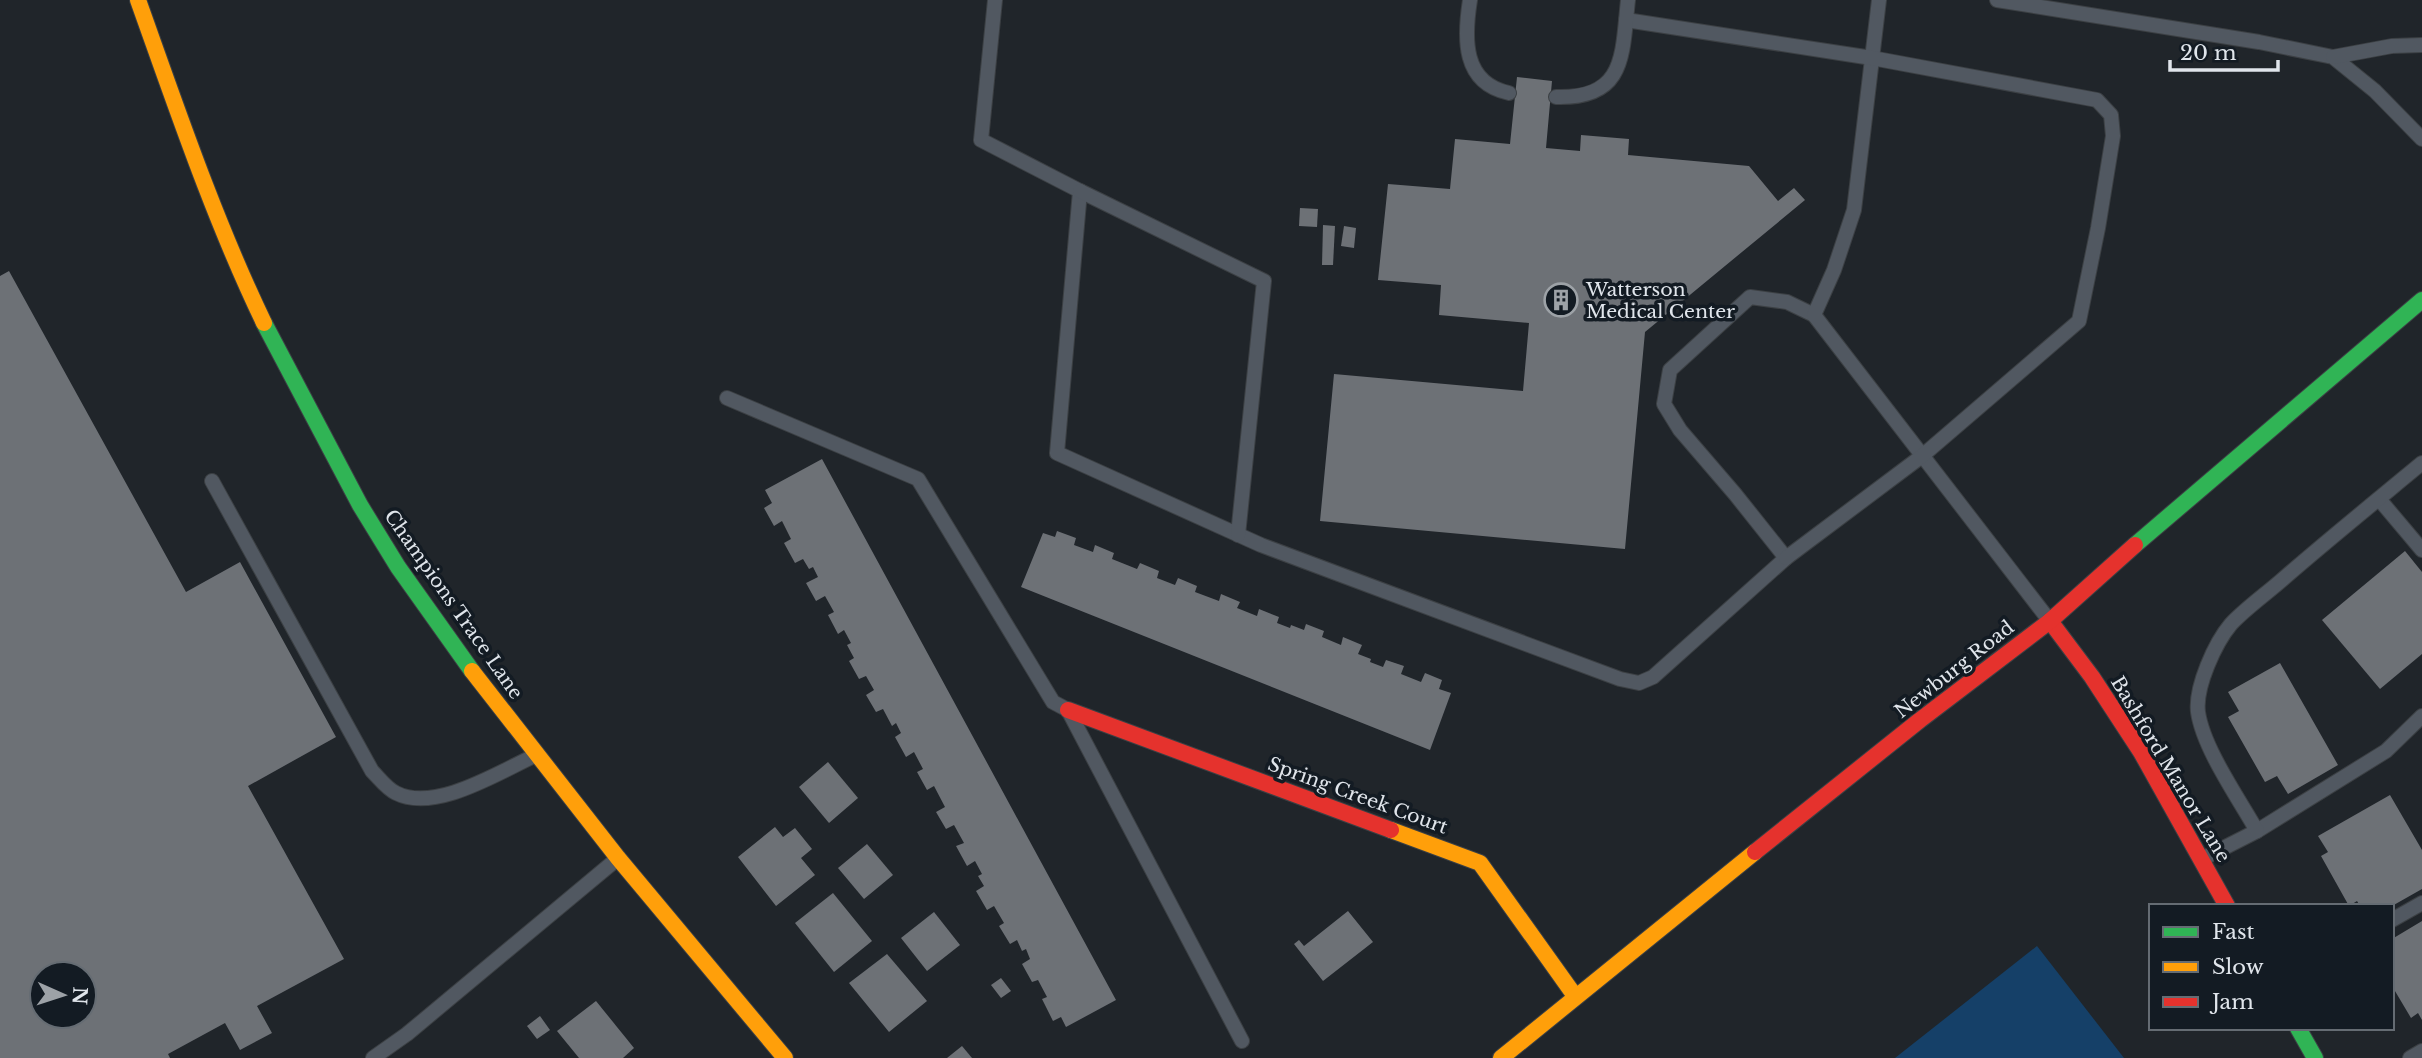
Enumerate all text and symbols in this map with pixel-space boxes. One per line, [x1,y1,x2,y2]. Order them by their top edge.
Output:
scale bar [2170,28,2278,72]
text: 20 m [2180,40,2237,66]
place label: Watterson Medical Center [1585,278,1735,323]
building icon: Watterson Medical Center [1542,281,1580,319]
street label: Champions Trace Lane [379,505,528,703]
street label: Newburg Road [1890,616,2019,723]
street label: Bashford Manor Lane [2106,672,2235,867]
street label: Spring Creek Court [1265,752,1452,839]
legend [2149,904,2394,1030]
text: Fast [2212,919,2254,945]
text: Slow [2212,954,2264,980]
north arrow [28,960,98,1030]
text: N [68,986,91,1006]
text: Jam [2209,989,2254,1015]

